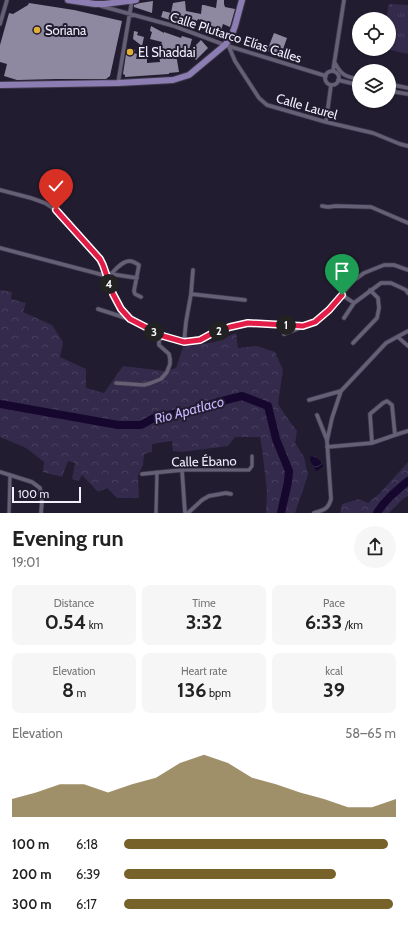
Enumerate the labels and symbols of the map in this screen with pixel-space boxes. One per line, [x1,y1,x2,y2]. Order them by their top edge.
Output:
street label: Calle Plutarco Elías Calles [168,8,304,66]
place label: Soriana [45,22,87,38]
marker: Soriana [32,25,42,35]
place label: El Shaddai [138,44,195,60]
marker: El Shaddai [125,47,135,57]
street label: Calle Laurel [274,90,340,122]
pin [39,169,73,210]
pin [325,254,359,295]
pin: 4 [99,274,119,294]
pin: 1 [276,315,296,335]
pin: 2 [209,321,229,341]
pin: 3 [144,322,164,342]
water label: Rio Apatlaco [152,392,226,428]
street label: Calle Ébano [171,451,237,470]
scale bar [12,485,81,504]

